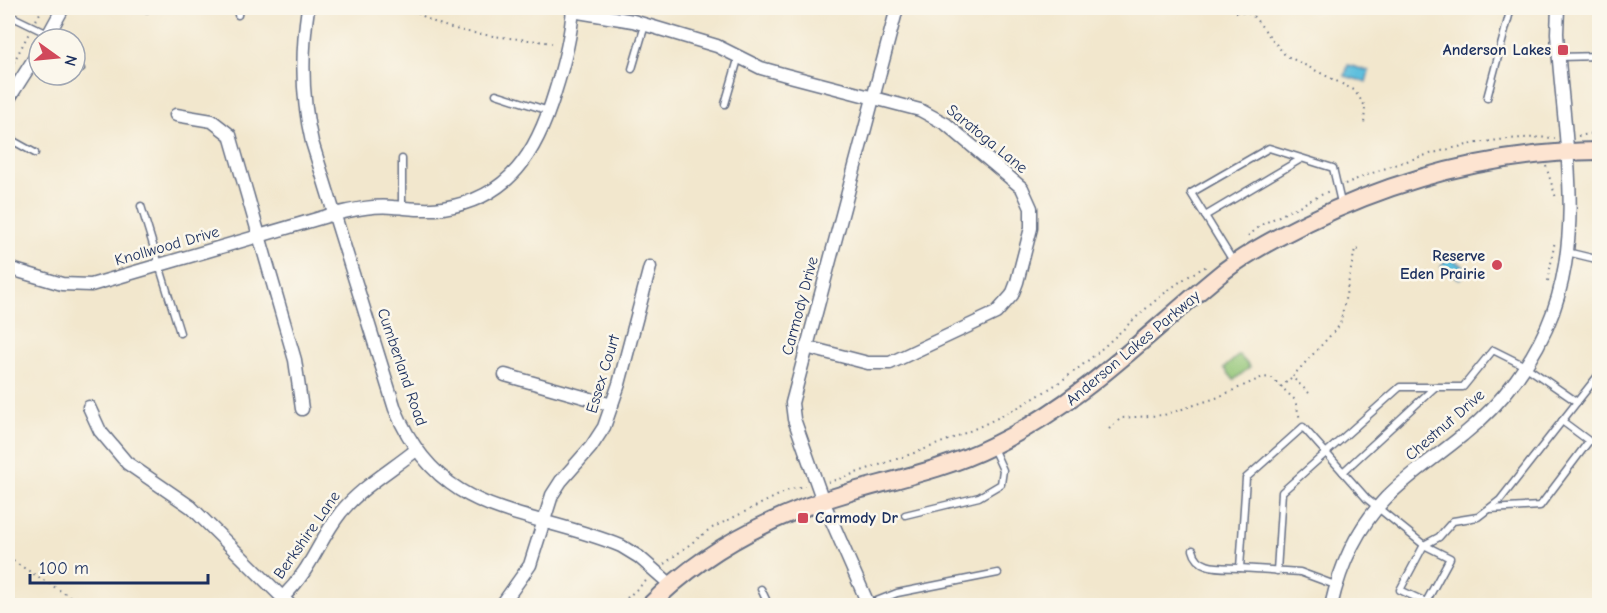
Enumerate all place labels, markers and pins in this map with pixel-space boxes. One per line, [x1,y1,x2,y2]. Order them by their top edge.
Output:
place label: Anderson Lakes [1443,41,1551,59]
marker: Anderson Lakes [1556,43,1570,57]
place label: Reserve Eden Prairie [1400,247,1485,283]
marker: Reserve Eden Prairie [1490,258,1504,272]
place label: Carmody Dr [815,509,899,527]
marker: Carmody Dr [796,511,810,525]

